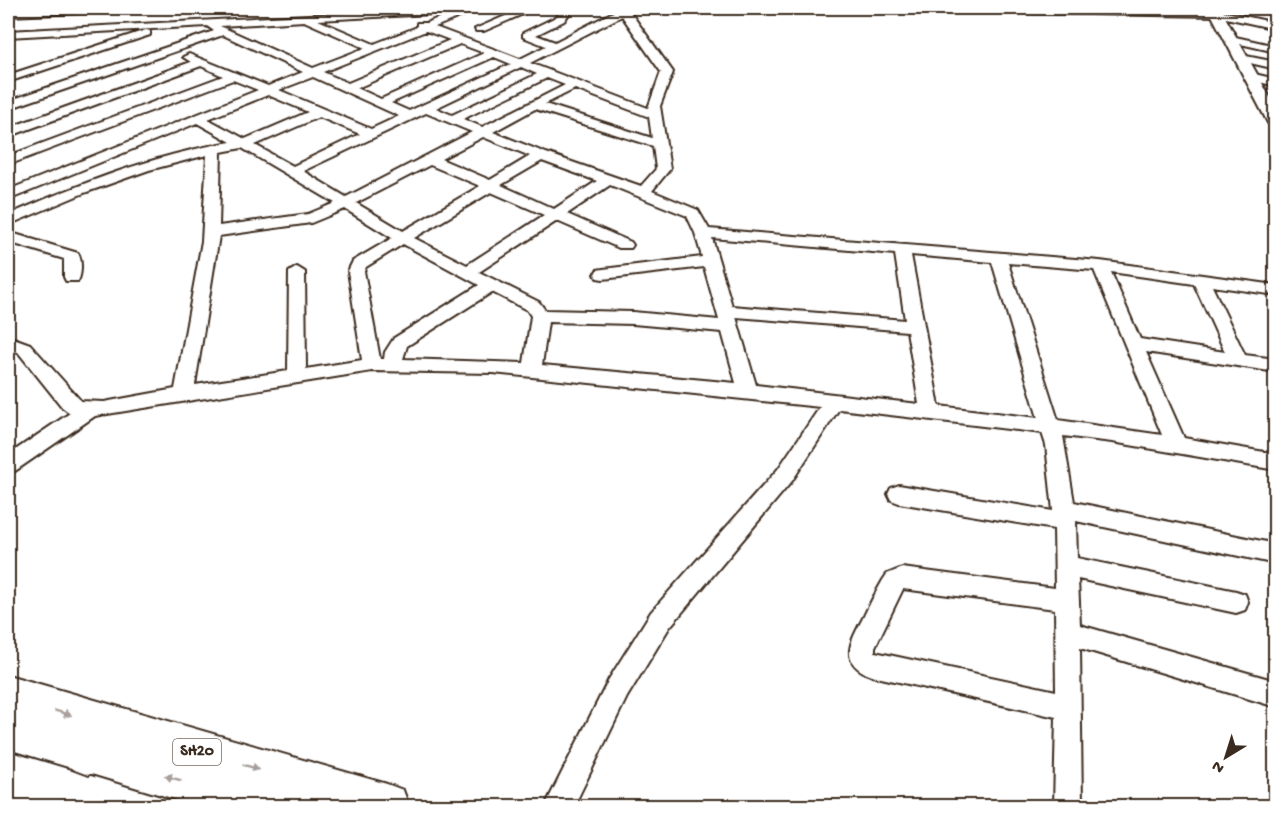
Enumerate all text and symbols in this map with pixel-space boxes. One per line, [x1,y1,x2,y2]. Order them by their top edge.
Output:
one-way arrow [54,709,72,718]
north arrow [1196,727,1256,787]
road number: SH20 [173,739,221,765]
text: N [1209,755,1229,777]
one-way arrow [242,763,260,772]
one-way arrow [164,773,182,782]

